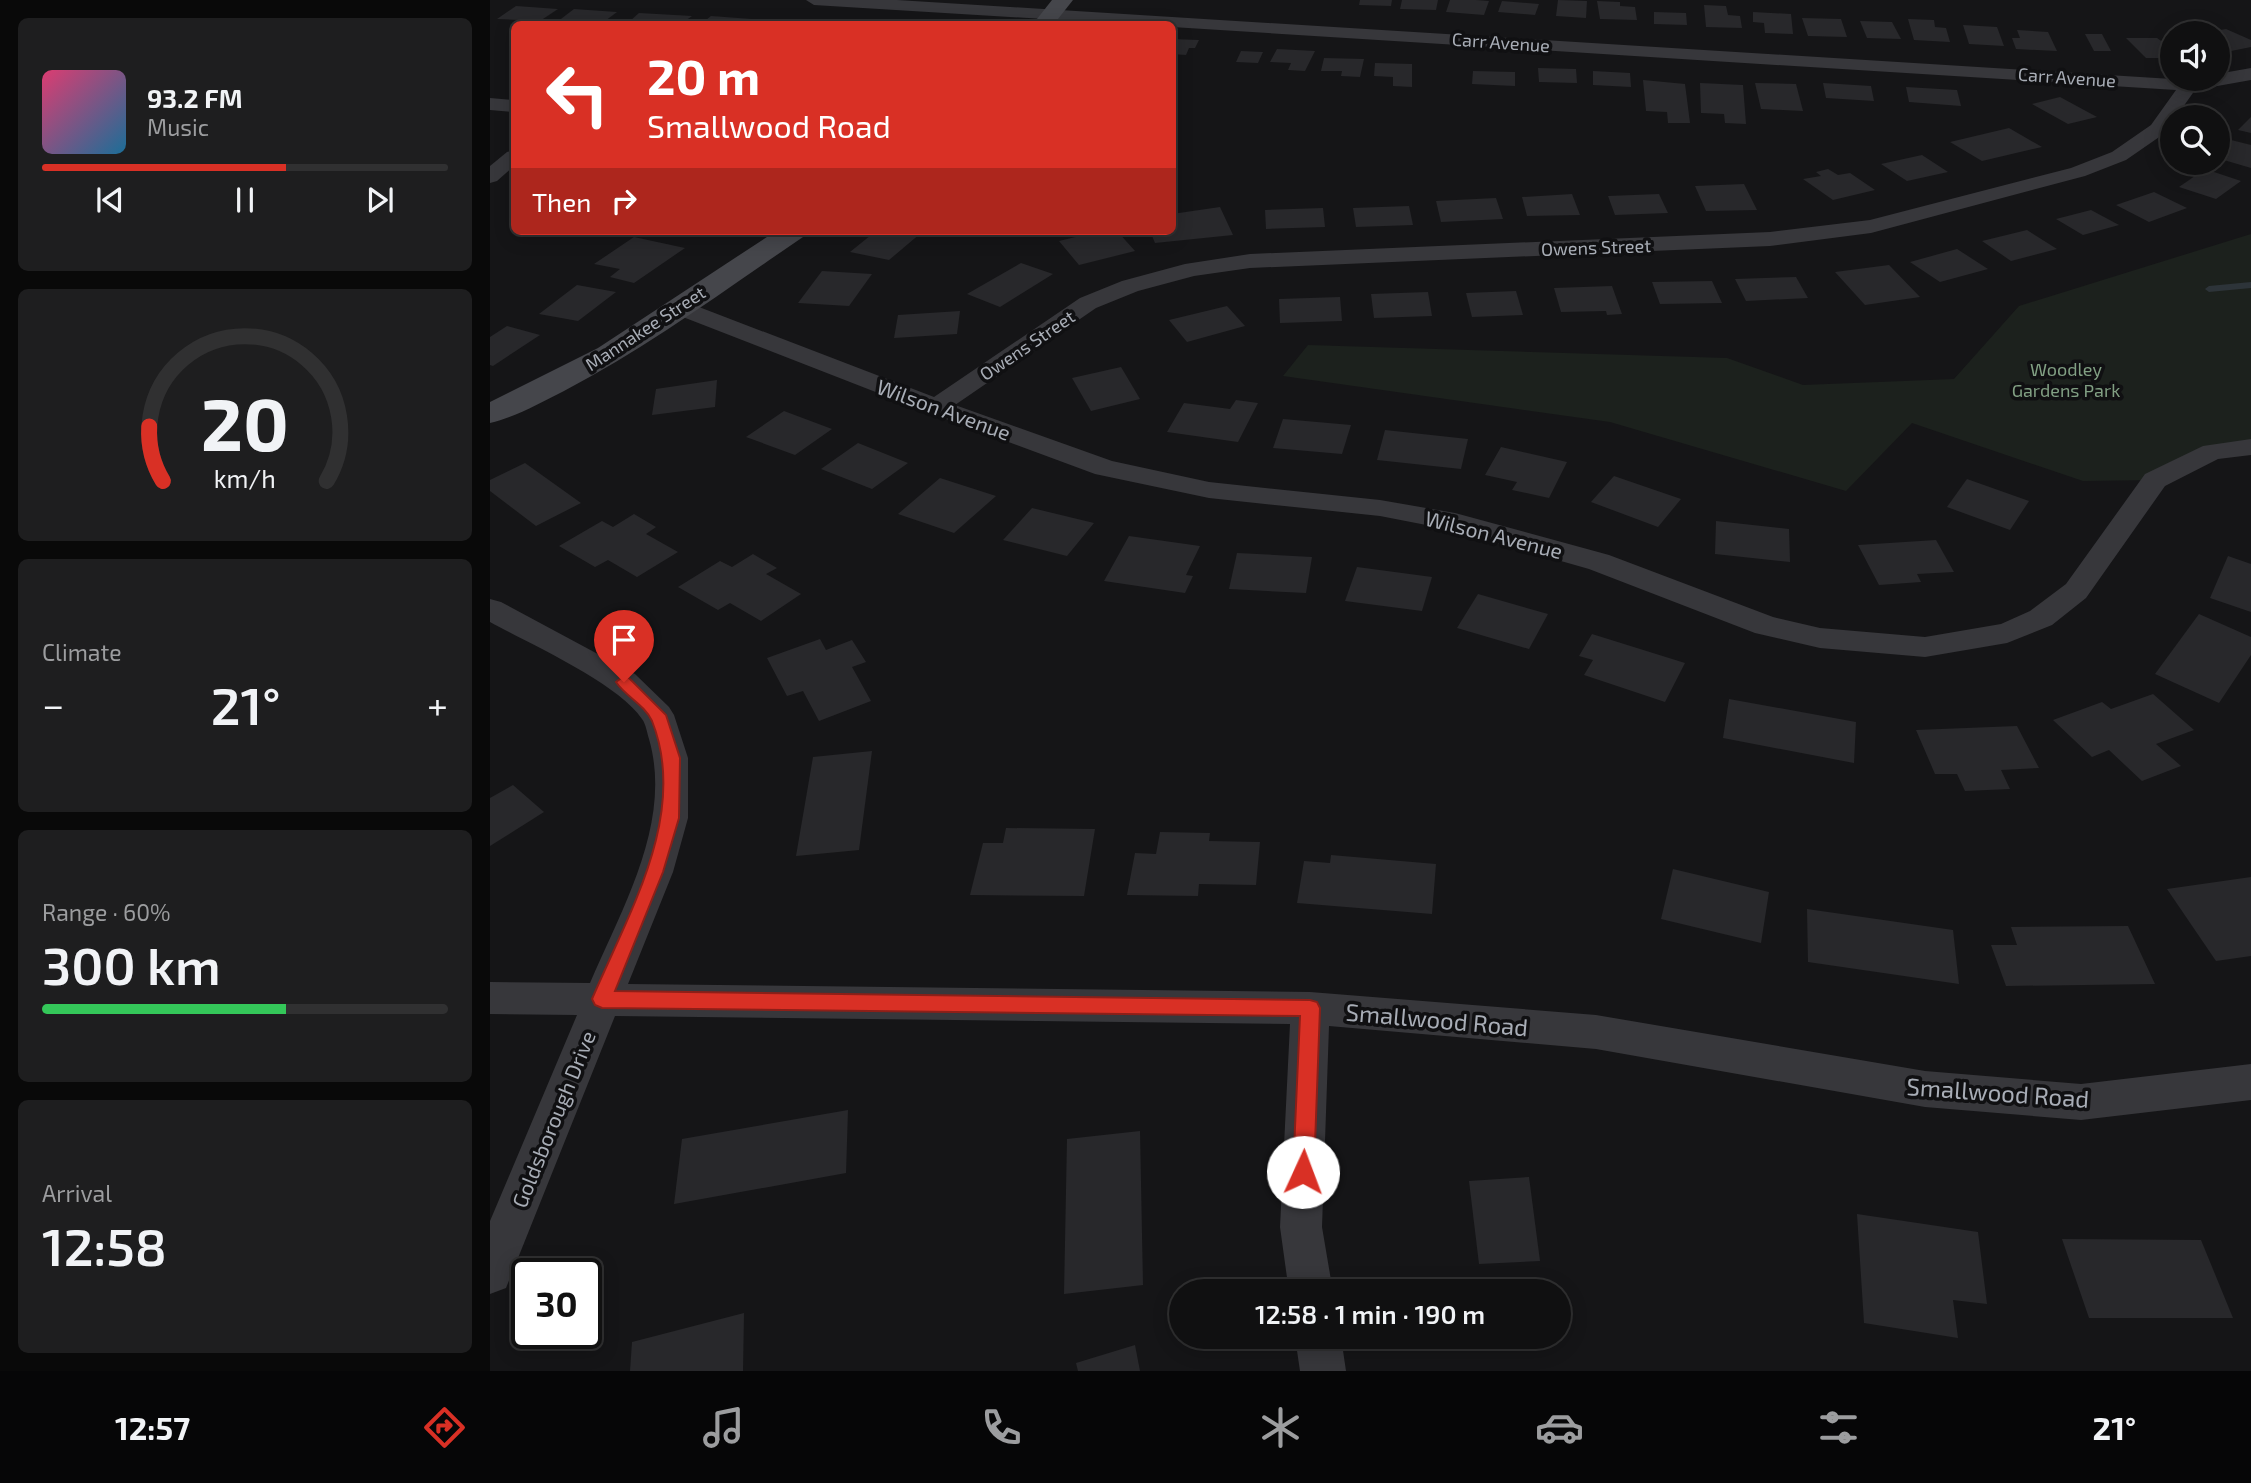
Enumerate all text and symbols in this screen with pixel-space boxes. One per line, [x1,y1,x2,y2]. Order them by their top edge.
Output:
map controls [2160,21,2230,175]
button: sound [2160,21,2230,91]
street label: Carr Avenue [1451,28,1551,56]
text: 20 m [647,46,760,105]
icon: left [532,49,623,140]
street label: Carr Avenue [2017,63,2117,91]
text: 93.2 FM [147,82,242,113]
button: search [2160,105,2230,175]
text: Smallwood Road [647,106,891,144]
text: Music [147,113,209,141]
icon: previous [91,181,129,219]
icon: pause [226,181,264,219]
icon: next [361,181,399,219]
icon: right [605,182,643,220]
text: Then [532,186,591,217]
street label: Owens Street [1541,234,1652,260]
street label: Mannakee Street [581,281,709,375]
street label: Owens Street [975,305,1079,385]
park label: Woodley Gardens Park [2012,358,2120,401]
street label: Wilson Avenue [874,373,1014,445]
text: 20 [201,378,289,466]
text: km/h [214,463,276,493]
street label: Wilson Avenue [1423,505,1565,563]
pin [594,610,654,682]
icon: arrive [605,621,643,659]
text: Climate [42,638,122,666]
text: 21° [211,673,281,735]
text: − [42,681,64,727]
text: + [427,681,448,727]
text: Range · 60% [42,898,171,926]
text: 300 km [42,933,221,995]
street label: Smallwood Road [1345,997,1529,1041]
street label: Goldsborough Drive [506,1027,600,1211]
street label: Smallwood Road [1906,1071,2090,1113]
position arrow [1266,1135,1340,1209]
text: Arrival [42,1179,112,1207]
text: 12:58 [42,1214,167,1276]
speed limit sign: 30 [511,1258,602,1349]
text: 12:58 · 1 min · 190 m [1255,1298,1485,1329]
icon: directions [420,1403,469,1452]
icon: music [699,1403,748,1452]
icon: phone [977,1403,1026,1452]
icon: climate [1256,1403,1305,1452]
icon: car [1535,1403,1584,1452]
icon: filters [1814,1403,1863,1452]
text: 12:57 [115,1408,190,1446]
text: 21° [2093,1408,2136,1446]

